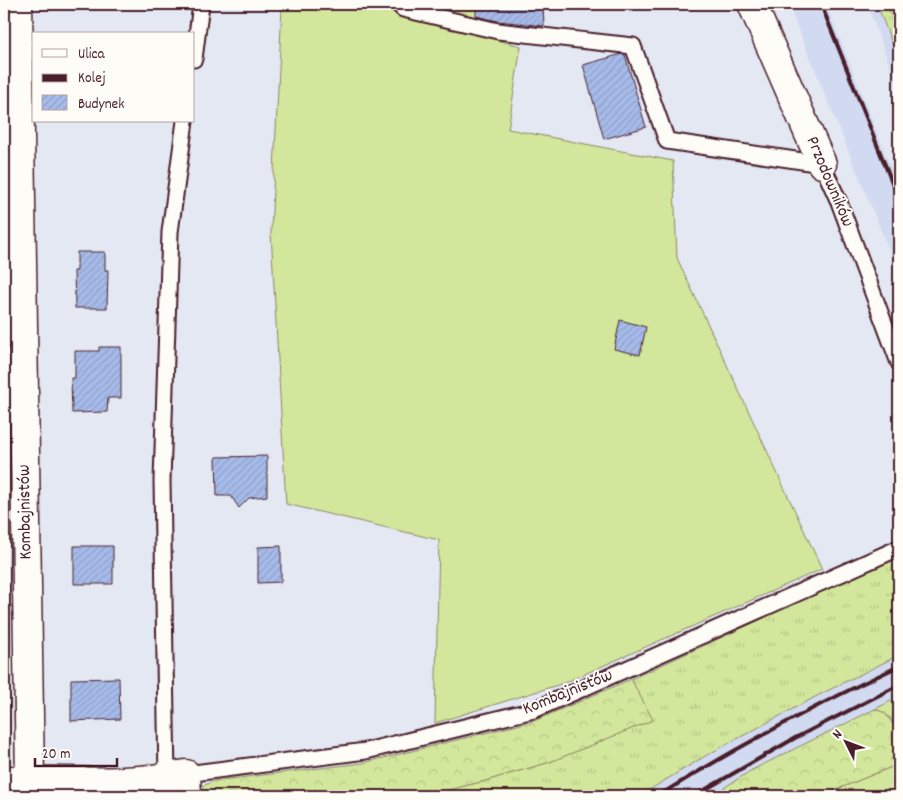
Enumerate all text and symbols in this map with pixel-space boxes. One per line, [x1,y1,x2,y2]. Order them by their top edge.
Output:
legend [32,32,195,122]
text: Ulica [78,44,106,66]
text: Kolej [78,68,106,90]
text: Budynek [78,94,124,116]
street label: Przodowników [799,133,859,231]
street label: Kombajnistów [13,464,39,560]
street label: Kombajnistów [519,664,617,722]
north arrow [820,718,870,768]
text: N [828,725,848,744]
scale bar [35,735,118,767]
text: 20 m [42,744,70,766]

